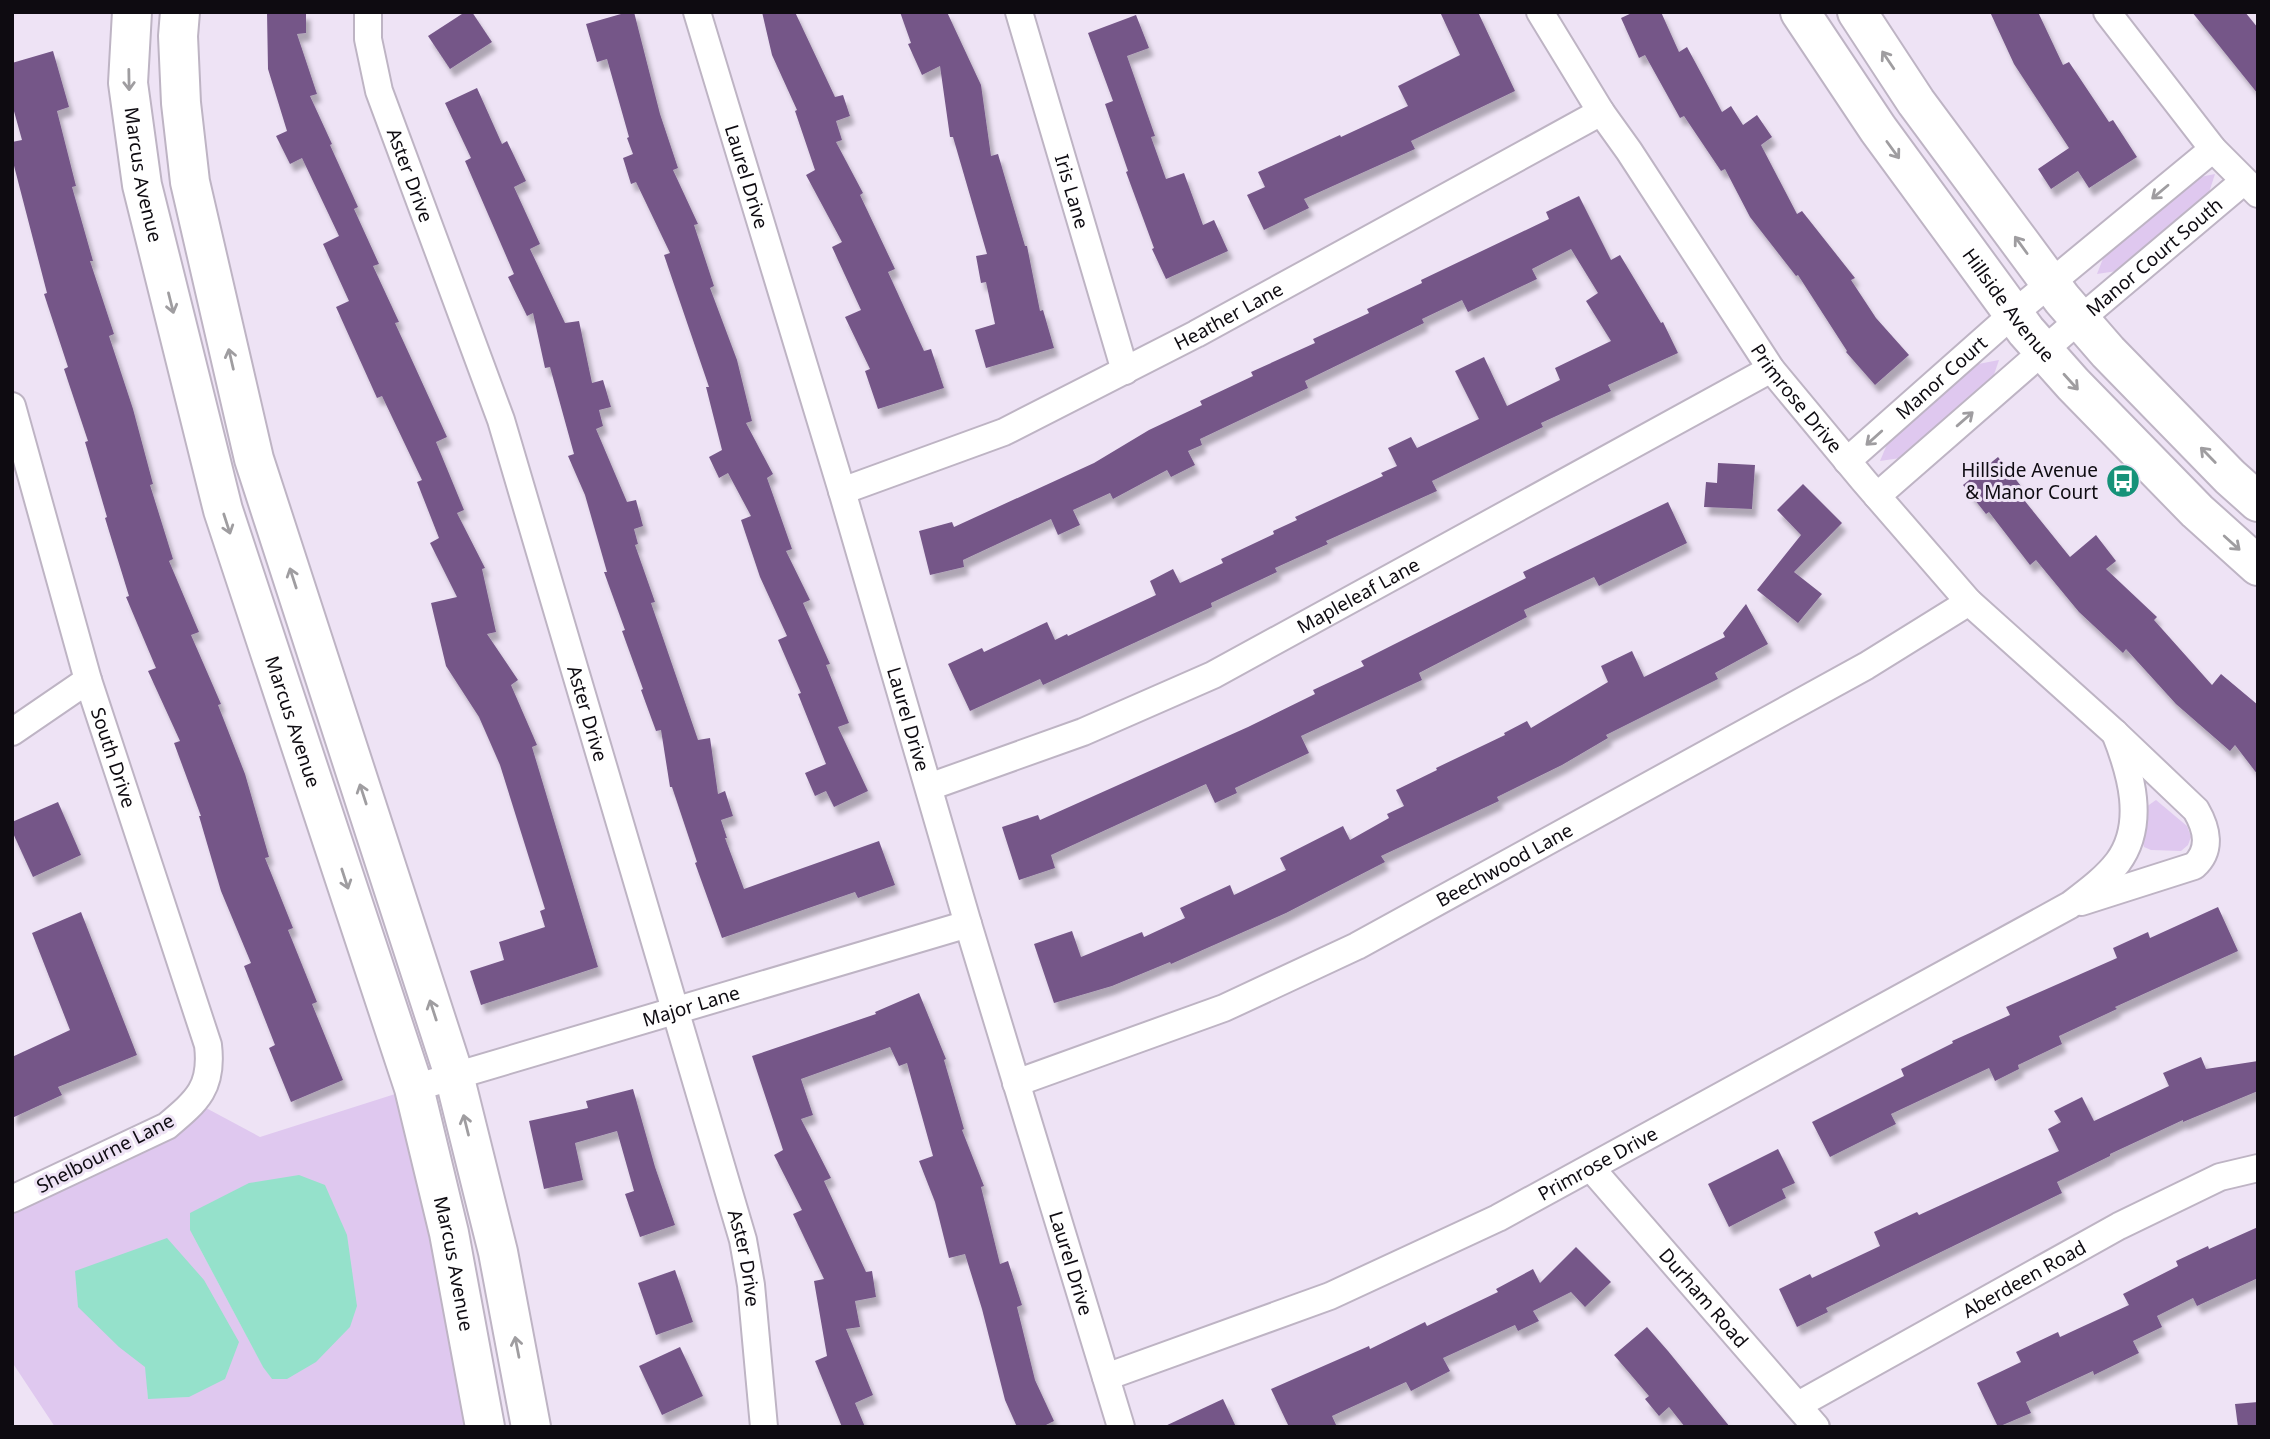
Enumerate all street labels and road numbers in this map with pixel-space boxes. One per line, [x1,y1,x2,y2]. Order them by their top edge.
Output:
street label: Marcus Avenue [118,105,169,245]
street label: Laurel Drive [719,121,775,232]
street label: Aster Drive [381,124,440,226]
street label: Iris Lane [1049,151,1095,232]
street label: Manor Court South [2080,192,2228,322]
street label: Hillside Avenue [1957,243,2061,368]
street label: Heather Lane [1169,276,1288,356]
street label: Manor Court [1890,330,1993,425]
street label: Primrose Drive [1745,339,1848,458]
street label: Mapleleaf Lane [1292,551,1424,640]
street label: Marcus Avenue [259,653,327,791]
street label: Aster Drive [561,662,614,764]
street label: Laurel Drive [881,664,936,774]
street label: South Drive [85,704,142,811]
street label: Beechwood Lane [1431,817,1577,913]
street label: Major Lane [639,979,743,1033]
street label: Shelbourne Lane [32,1107,178,1199]
street label: Primrose Drive [1533,1120,1662,1207]
street label: Marcus Avenue [428,1194,480,1333]
street label: Aster Drive [722,1206,766,1308]
street label: Laurel Drive [1043,1208,1099,1318]
street label: Aberdeen Road [1958,1234,2091,1324]
street label: Durham Road [1653,1242,1754,1353]

